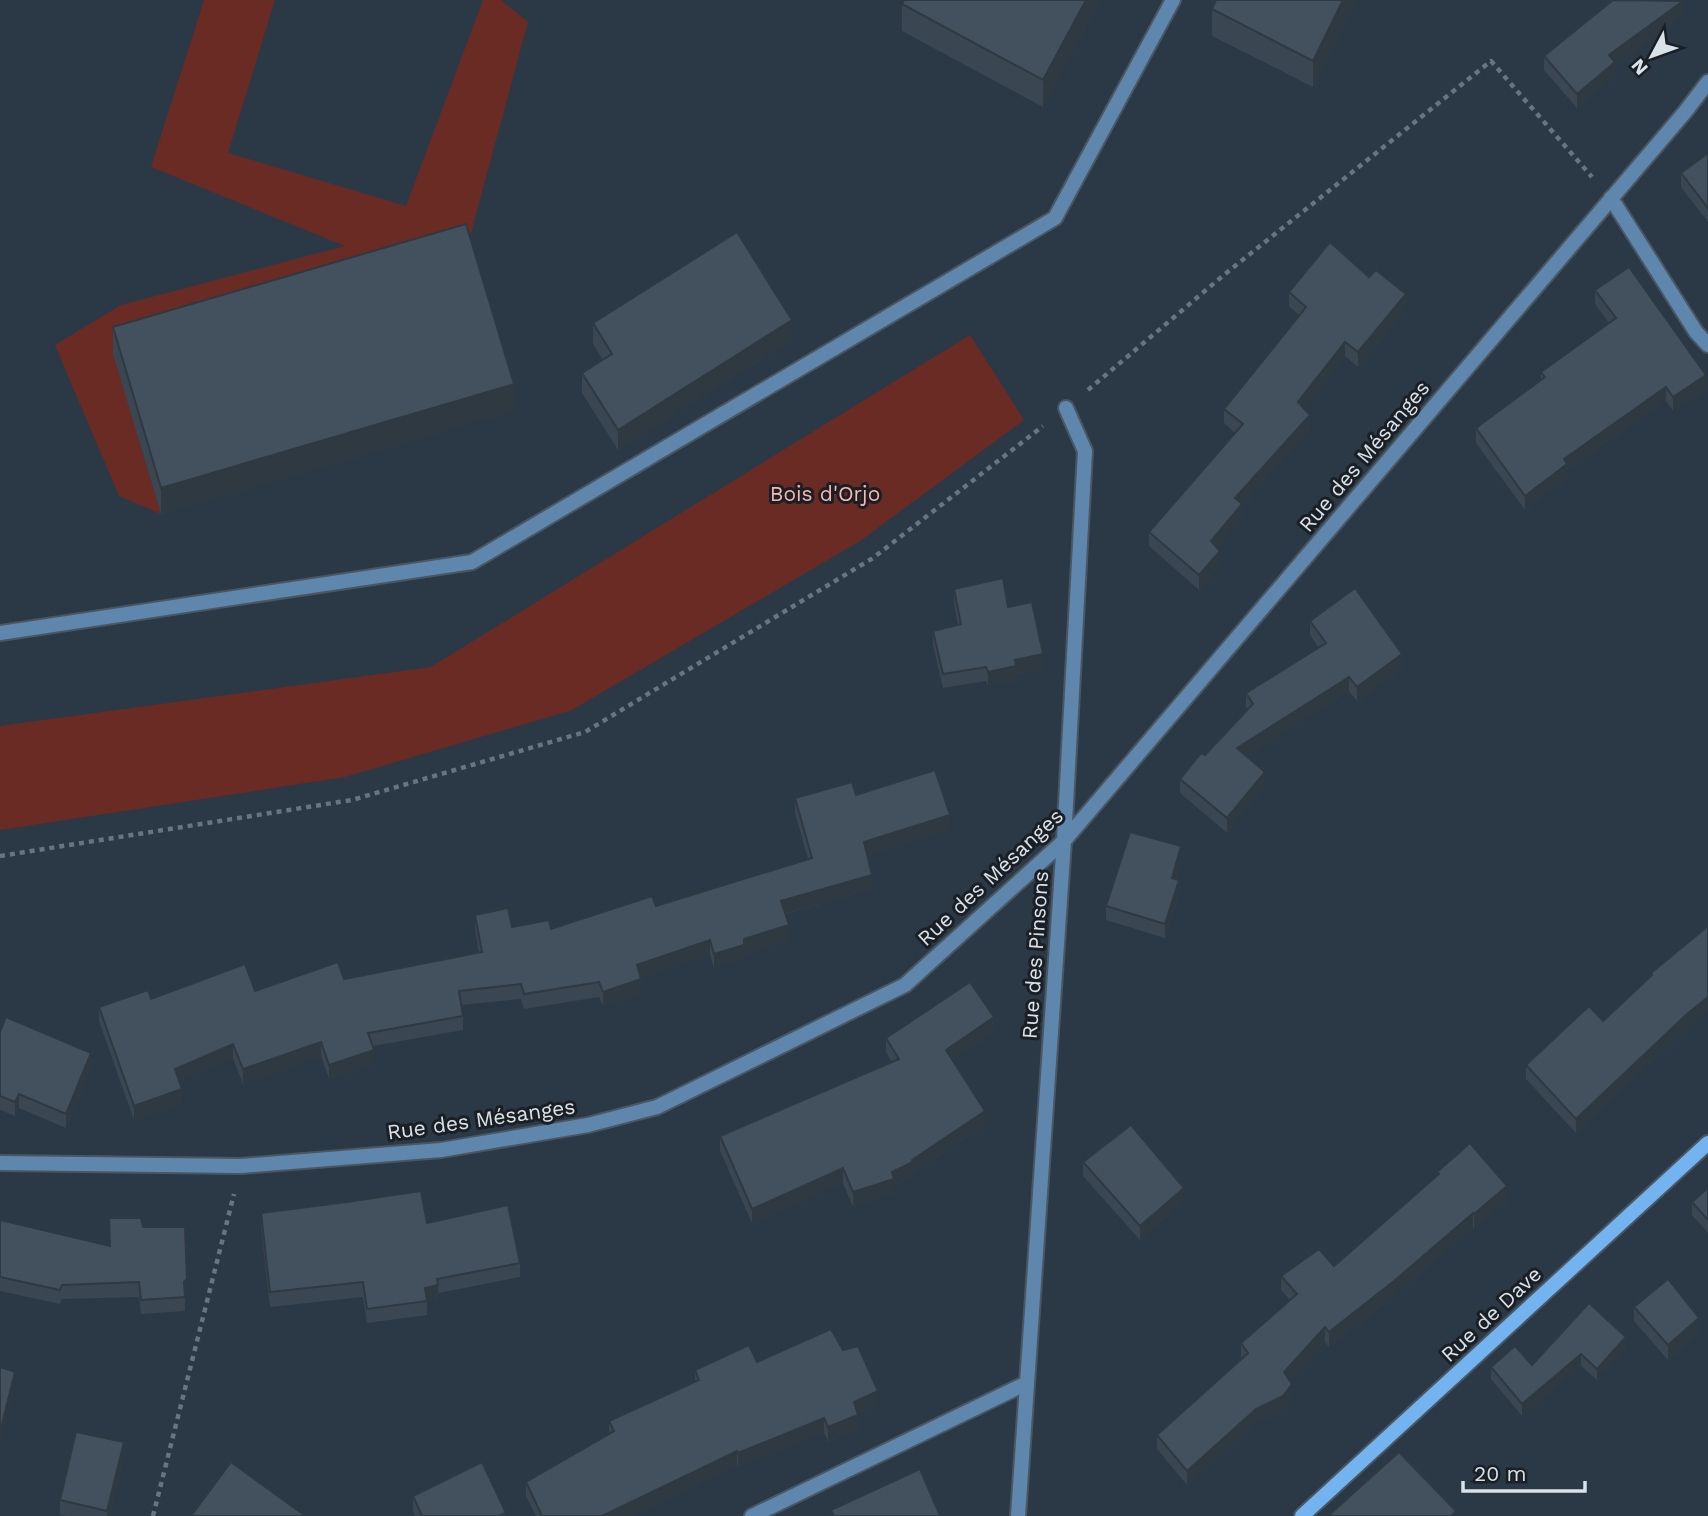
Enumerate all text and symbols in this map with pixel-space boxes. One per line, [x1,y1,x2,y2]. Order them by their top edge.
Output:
north arrow [1617,21,1687,91]
text: N [1626,54,1653,80]
street label: Rue des Mésanges [1293,375,1435,537]
park label: Bois d'Orjo [770,481,880,506]
street label: Rue des Mésanges [912,803,1068,951]
street label: Rue des Pinsons [1017,870,1053,1040]
street label: Rue des Mésanges [385,1093,577,1145]
street label: Rue de Dave [1436,1261,1546,1367]
scale bar [1463,1450,1586,1494]
text: 20 m [1474,1461,1526,1486]

